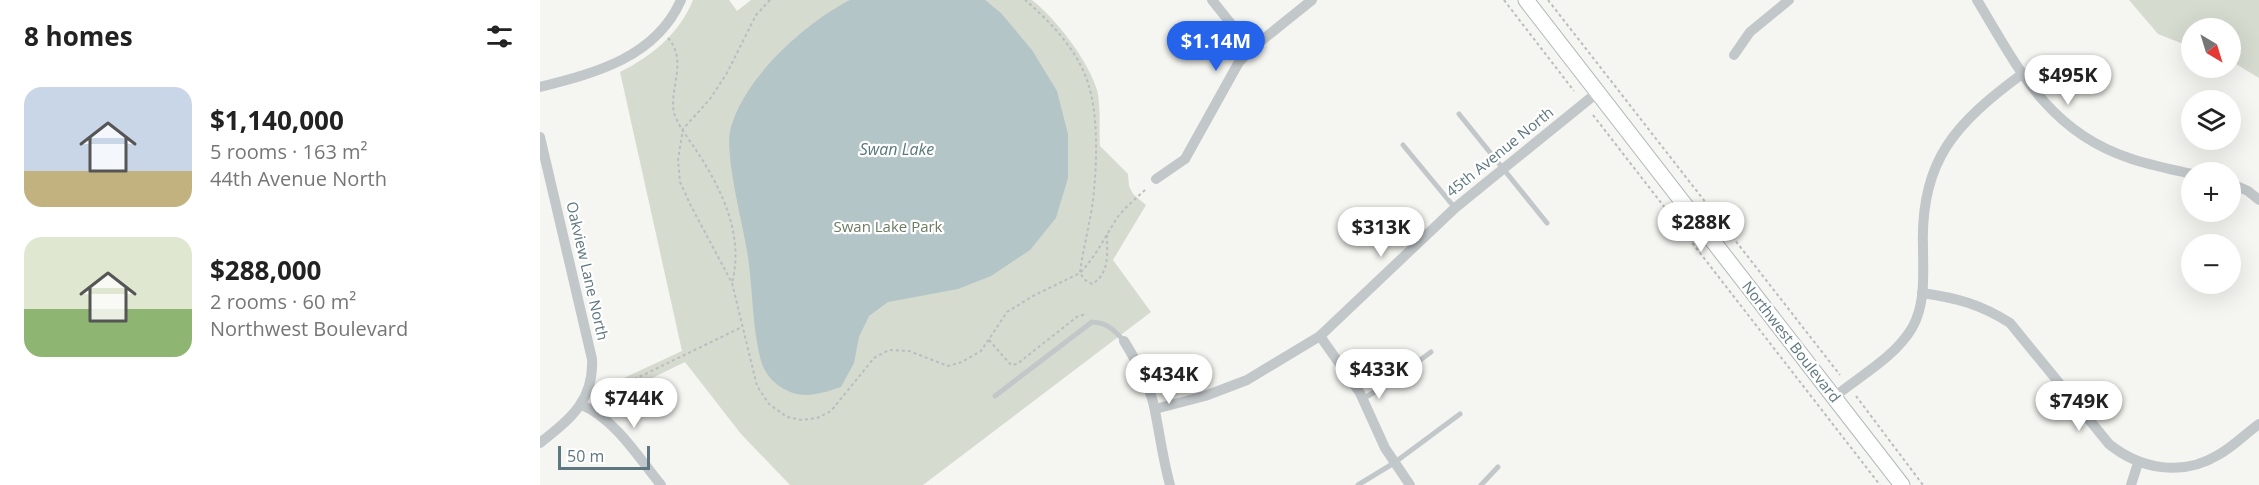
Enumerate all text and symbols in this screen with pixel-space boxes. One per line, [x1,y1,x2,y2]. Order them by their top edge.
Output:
text: 8 homes [24,18,133,54]
north arrow [2181,18,2241,78]
map controls [2181,18,2241,294]
icon: filters [483,20,516,53]
pin: $1.14M [1167,21,1265,72]
text: $1.14M [1181,27,1251,54]
pin: $495K [2026,55,2110,106]
text: $495K [2038,61,2098,88]
button: layers [2181,90,2241,150]
text: $1,140,000 [210,102,344,138]
street label: 45th Avenue North [1442,102,1557,201]
icon: home [72,111,144,183]
text: 5 rooms · 163 m² [210,138,368,165]
water label: Swan Lake [860,138,934,160]
button: + [2181,162,2241,222]
text: 44th Avenue North [210,165,387,192]
street label: Oakview Lane North [562,199,614,342]
pin: $288K [1659,202,1743,253]
pin: $313K [1339,207,1423,258]
text: $288K [1671,208,1731,235]
text: $313K [1351,213,1411,240]
park label: Swan Lake Park [833,216,943,236]
button: − [2181,234,2241,294]
text: $288,000 [210,252,321,288]
icon: home [72,261,144,333]
street label: Northwest Boulevard [1738,277,1845,406]
text: 2 rooms · 60 m² [210,288,356,315]
text: Northwest Boulevard [210,315,408,342]
pin: $433K [1337,349,1421,400]
pin: $434K [1127,354,1211,405]
text: $433K [1349,355,1409,382]
text: $434K [1139,360,1199,387]
pin: $744K [592,378,676,429]
pin: $749K [2037,381,2121,432]
text: $744K [604,384,664,411]
text: $749K [2049,387,2109,414]
scale bar [558,443,650,470]
text: 50 m [567,445,604,467]

